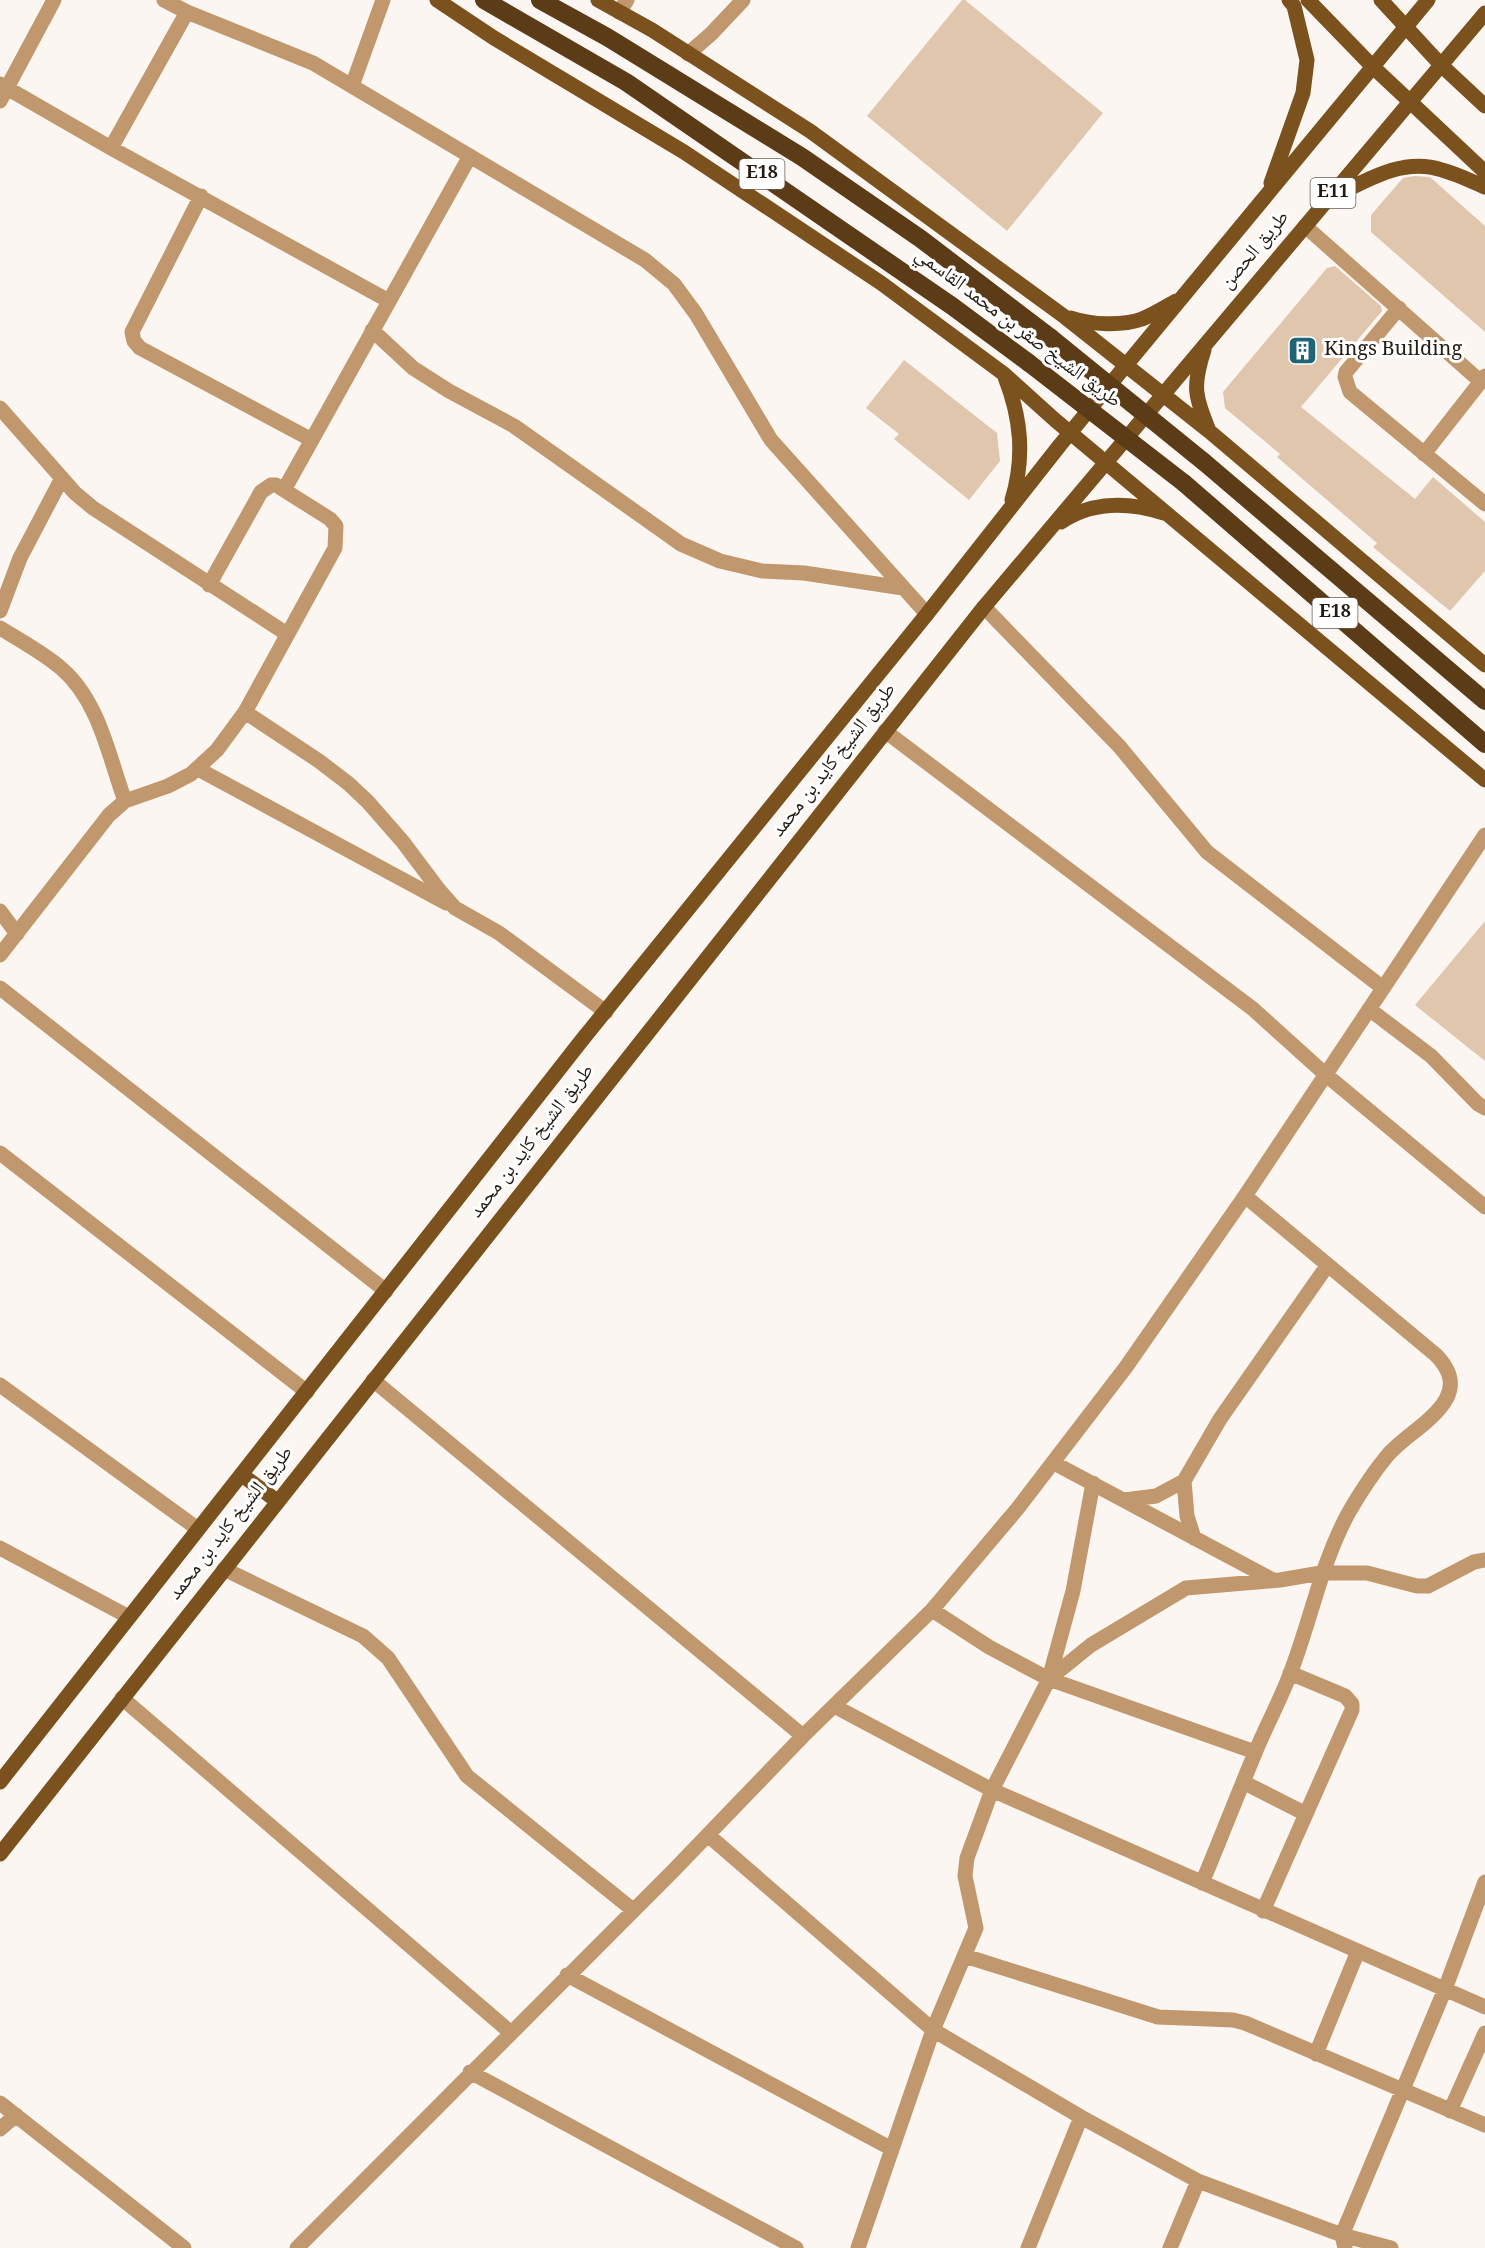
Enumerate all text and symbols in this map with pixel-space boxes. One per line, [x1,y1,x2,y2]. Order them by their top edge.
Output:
road number: E18 [740,159,784,189]
road number: E11 [1310,178,1356,208]
street label: طريق الحصن [1212,204,1300,298]
street label: طريق الشيخ صقر بن محمد القاسمي [906,240,1128,418]
place label: Kings Building [1324,334,1462,368]
building icon: Kings Building [1287,335,1319,367]
road number: E18 [1312,598,1358,628]
street label: طريق الشيخ كايد بن محمد [764,676,906,846]
street label: طريق الشيخ كايد بن محمد [462,1057,604,1227]
street label: طريق الشيخ كايد بن محمد [161,1439,303,1609]

